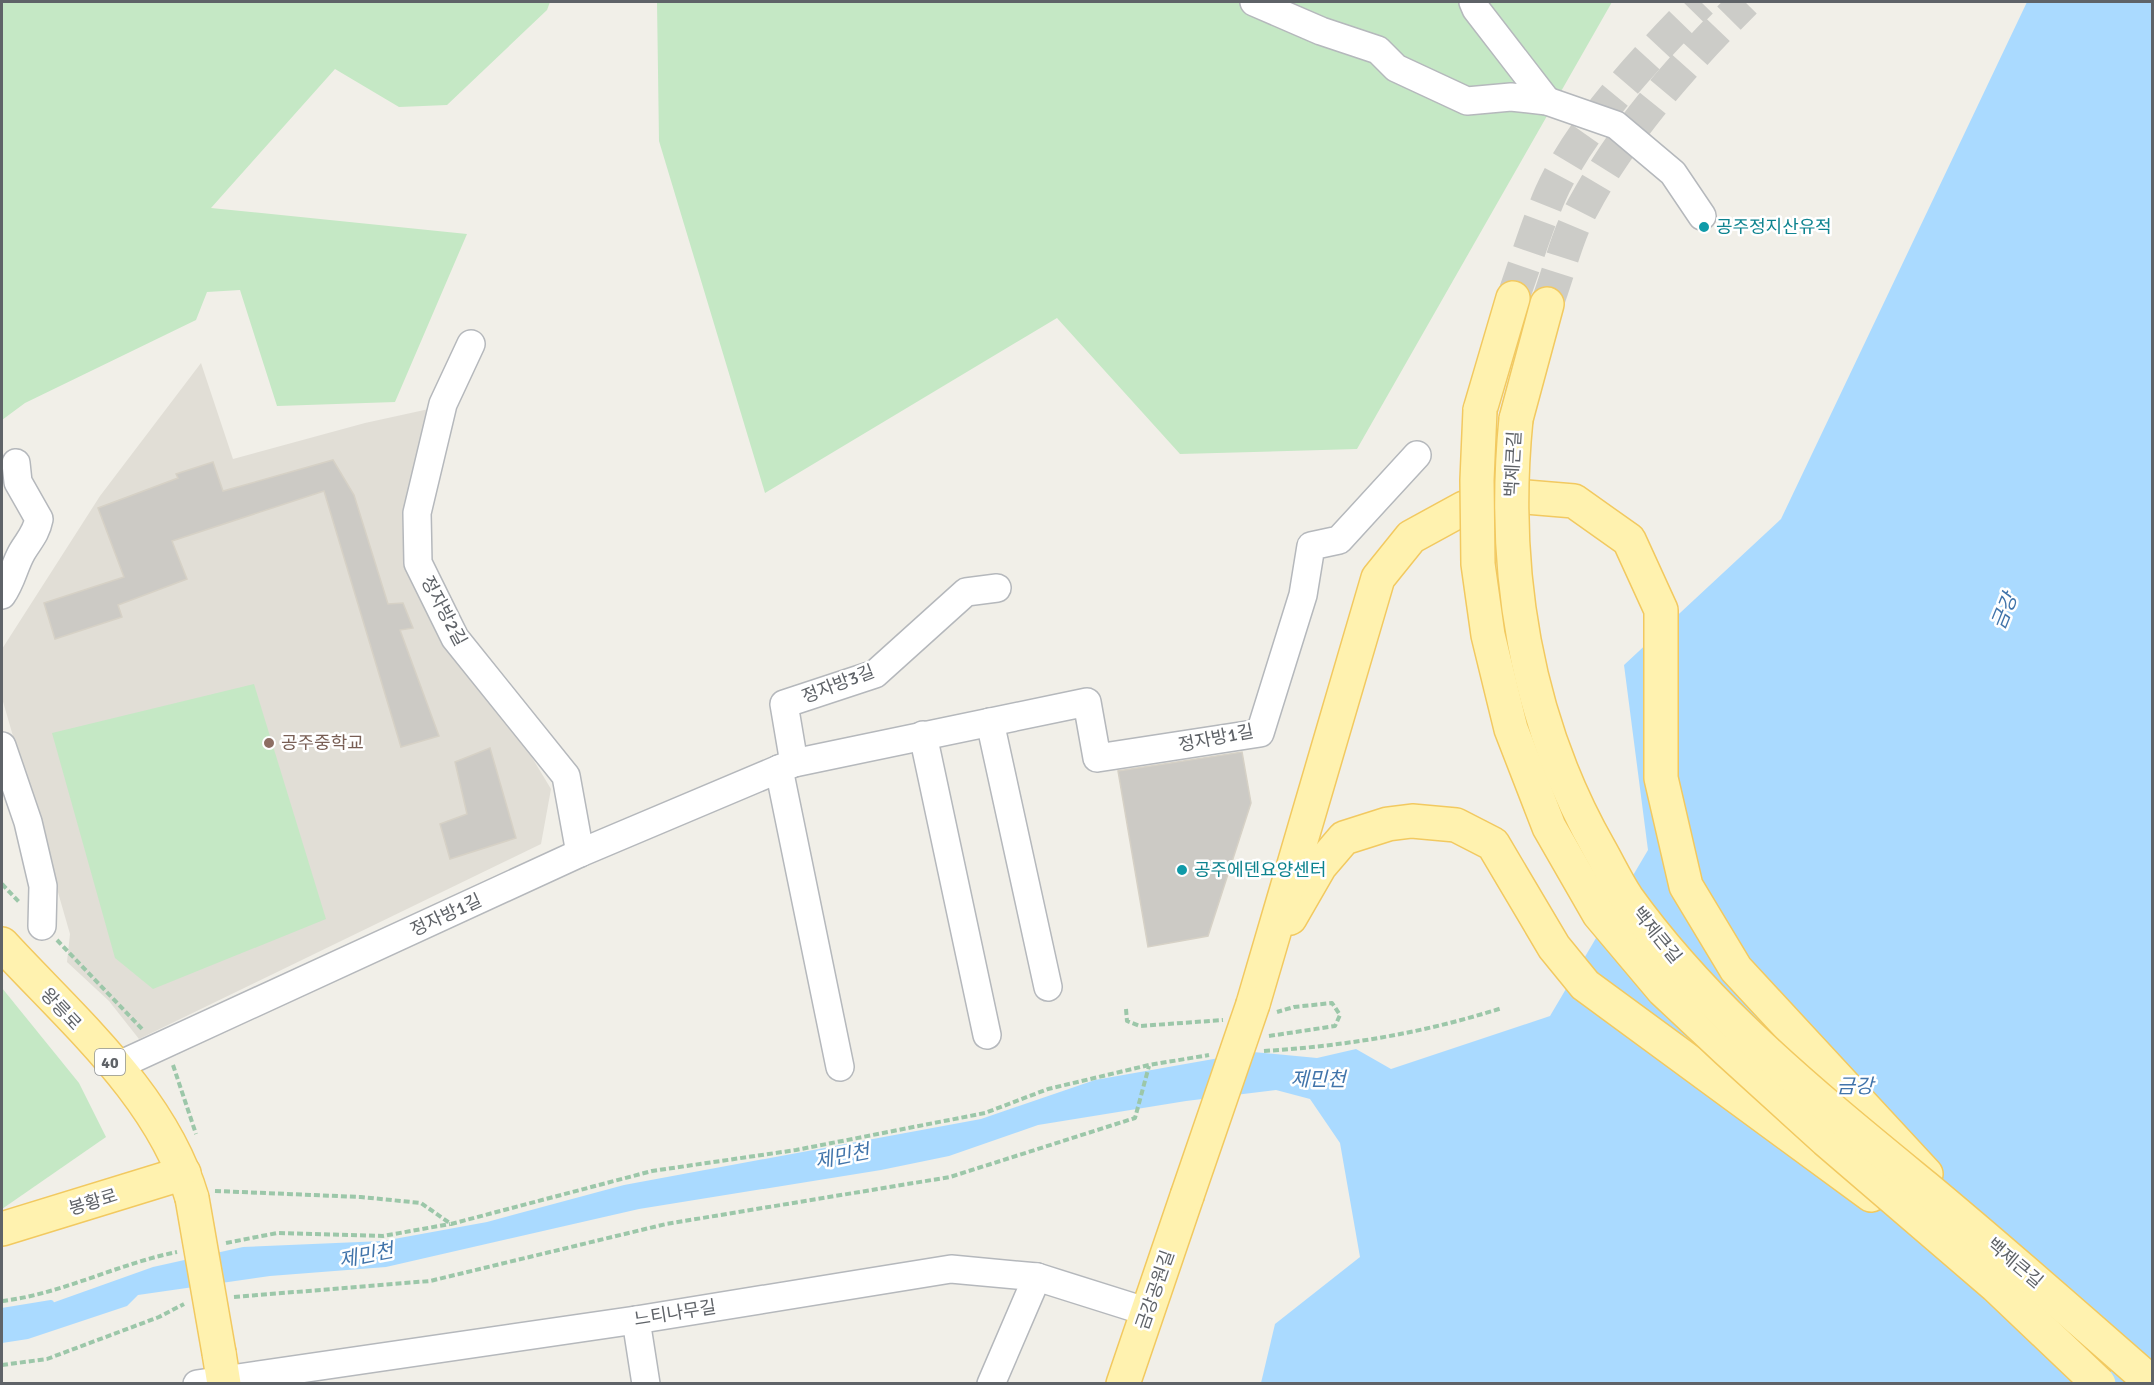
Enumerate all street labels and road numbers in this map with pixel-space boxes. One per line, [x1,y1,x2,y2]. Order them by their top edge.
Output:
street label: 백제큰길 [1500,430,1526,498]
street label: 정자방2길 [416,572,472,650]
street label: 정자방3길 [799,660,877,708]
street label: 정자방1길 [1177,720,1255,756]
street label: 정자방1길 [407,889,485,941]
street label: 백제큰길 [1628,902,1686,968]
street label: 왕릉로 [36,983,86,1035]
road number: 40 [95,1049,125,1075]
street label: 봉황로 [66,1184,120,1220]
street label: 백제큰길 [1983,1233,2047,1293]
street label: 금강공원길 [1131,1247,1179,1333]
street label: 느티나무길 [632,1296,718,1330]

